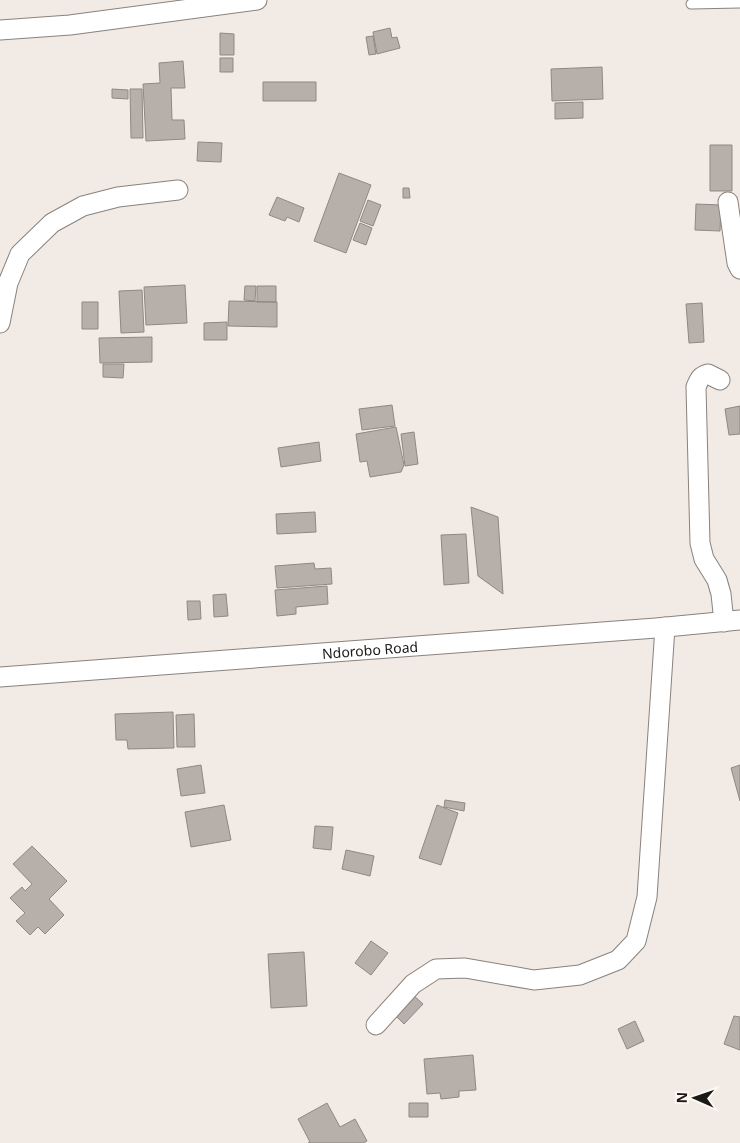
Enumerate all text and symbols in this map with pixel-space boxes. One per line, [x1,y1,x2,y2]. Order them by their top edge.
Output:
street label: Ndorobo Road [321,636,419,662]
north arrow [670,1073,720,1123]
text: N [672,1092,691,1104]

